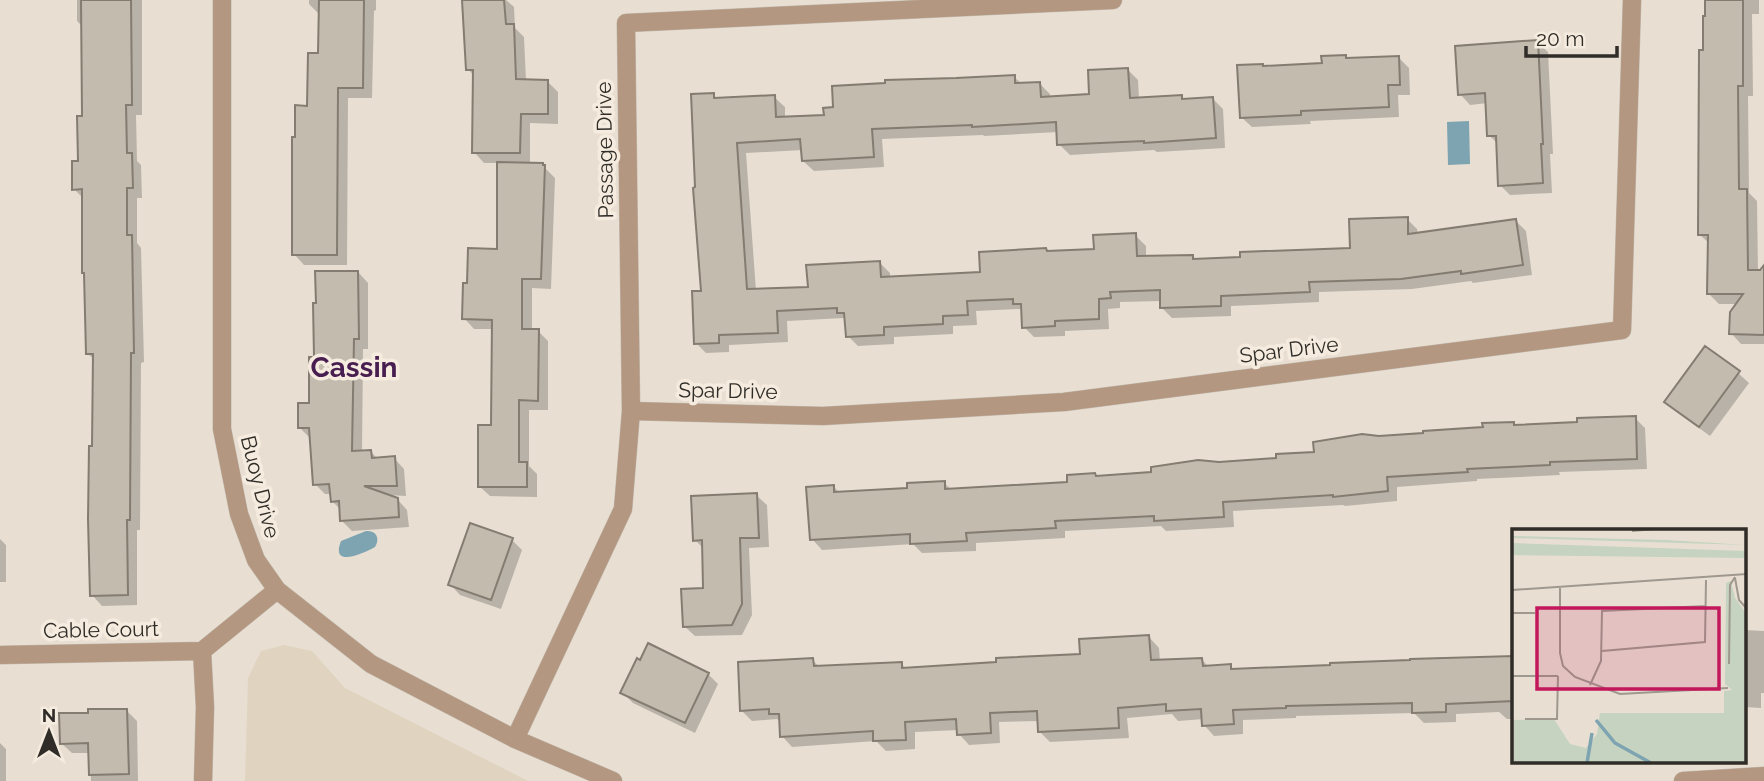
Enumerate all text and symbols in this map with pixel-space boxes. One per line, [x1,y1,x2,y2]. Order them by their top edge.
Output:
scale bar [1526,14,1617,58]
text: 20 m [1536,26,1584,51]
street label: Passage Drive [591,81,618,219]
street label: Spar Drive [1238,331,1340,368]
district label: Cassin [311,351,398,384]
street label: Spar Drive [678,377,778,404]
street label: Buoy Drive [236,433,285,541]
inset map [1512,529,1746,764]
street label: Cable Court [43,616,159,643]
north arrow [14,697,84,767]
text: N [42,704,56,726]

